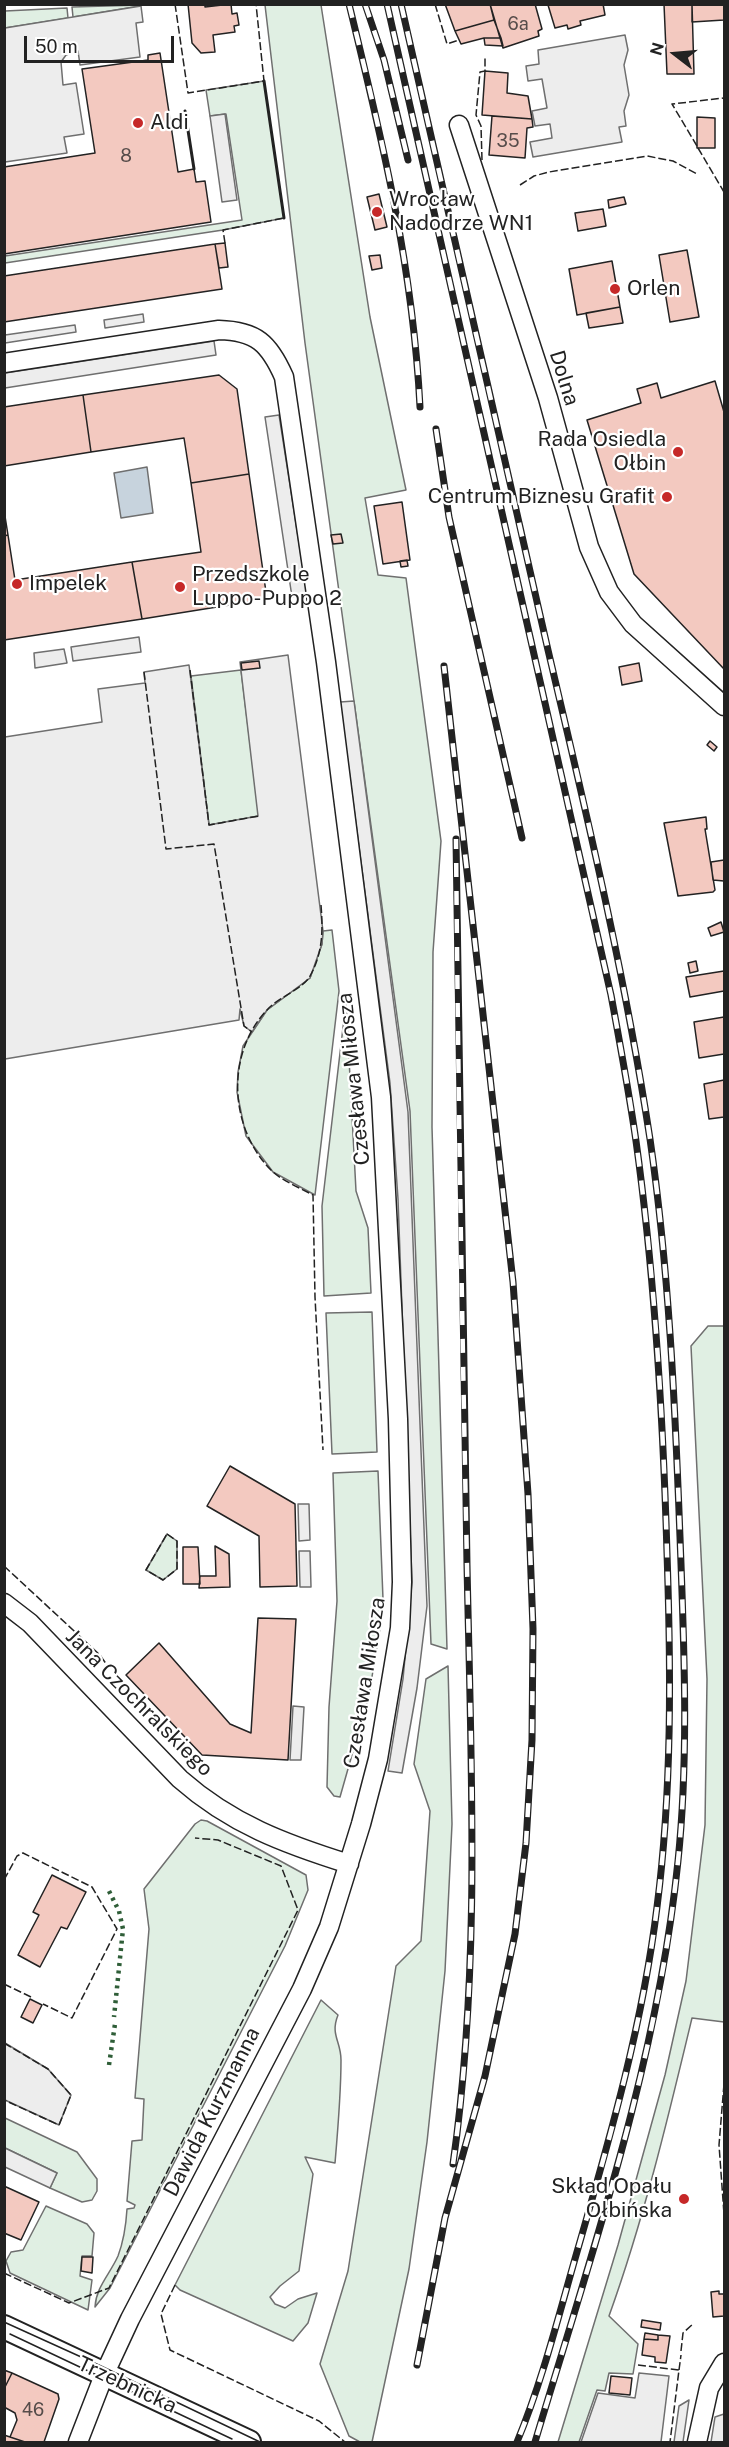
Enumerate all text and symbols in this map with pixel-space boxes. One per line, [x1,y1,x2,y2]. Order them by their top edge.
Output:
house number: 6a [507,13,529,35]
scale bar [27,24,177,62]
north arrow [645,24,705,84]
text: 50 m [35,36,78,57]
text: N [646,40,668,58]
place label: Aldi [150,110,189,136]
marker: Aldi [131,116,145,130]
house number: 35 [497,130,519,152]
house number: 8 [120,145,132,167]
place label: Wrocław Nadodrze WN1 [389,187,533,237]
marker: Wrocław Nadodrze WN1 [370,205,384,219]
place label: Orlen [627,276,680,302]
marker: Orlen [608,282,622,296]
street label: Dolna [544,347,584,409]
place label: Rada Osiedla Ołbin [538,427,666,477]
marker: Rada Osiedla Ołbin [671,445,685,459]
place label: Centrum Biznesu Grafit [428,484,655,510]
marker: Centrum Biznesu Grafit [660,490,674,504]
place label: Przedszkole Luppo-Puppo 2 [192,562,342,612]
place label: Impelek [29,571,107,597]
marker: Impelek [10,577,24,591]
marker: Przedszkole Luppo-Puppo 2 [173,580,187,594]
street label: Czesława Miłosza [332,992,376,1166]
street label: Czesława Miłosza [339,1596,391,1770]
street label: Jana Czochralskiego [60,1624,218,1782]
street label: Dawida Kurzmanna [158,2023,266,2201]
place label: Skład Opału Ołbińska [551,2174,672,2224]
marker: Skład Opału Ołbińska [677,2192,691,2206]
street label: Trzebnicka [74,2351,180,2419]
house number: 46 [22,2399,44,2421]

